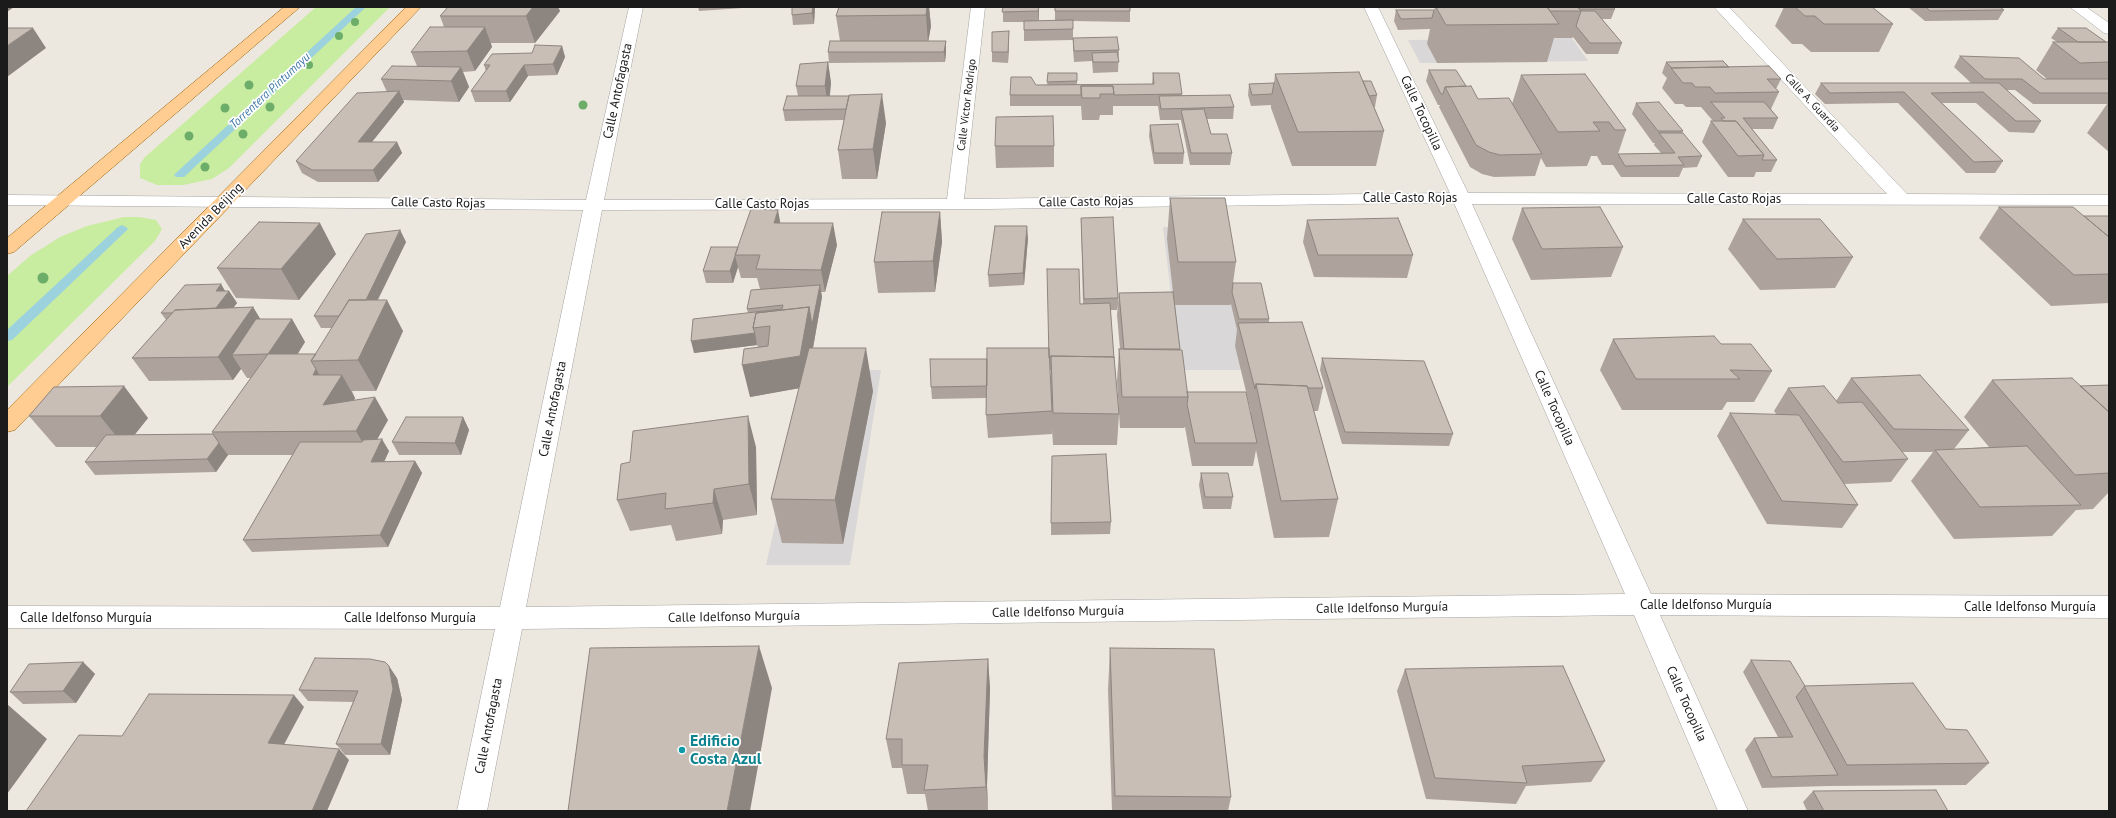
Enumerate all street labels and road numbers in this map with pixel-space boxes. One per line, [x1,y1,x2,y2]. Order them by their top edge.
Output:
street label: Calle Antofagasta [600,42,636,140]
street label: Calle Víctor Rodrigo [955,58,979,152]
street label: Calle A. Guardia [1782,71,1842,135]
street label: Calle Tocopilla [1397,73,1445,153]
street label: Avenida Beijing [175,180,247,252]
street label: Calle Casto Rojas [1363,190,1457,206]
street label: Calle Casto Rojas [1687,191,1781,207]
street label: Calle Casto Rojas [1039,193,1133,211]
street label: Calle Casto Rojas [391,194,485,212]
street label: Calle Casto Rojas [715,196,809,212]
street label: Calle Antofagasta [536,360,570,458]
street label: Calle Tocopilla [1530,368,1578,448]
street label: Calle Idelfonso Murguía [1640,597,1772,613]
street label: Calle Idelfonso Murguía [1316,599,1448,617]
street label: Calle Idelfonso Murguía [1964,599,2096,615]
street label: Calle Idelfonso Murguía [992,603,1124,621]
street label: Calle Idelfonso Murguía [668,608,800,626]
street label: Calle Idelfonso Murguía [20,610,152,626]
street label: Calle Idelfonso Murguía [344,610,476,626]
street label: Calle Tocopilla [1662,664,1710,744]
street label: Calle Antofagasta [472,677,506,775]

